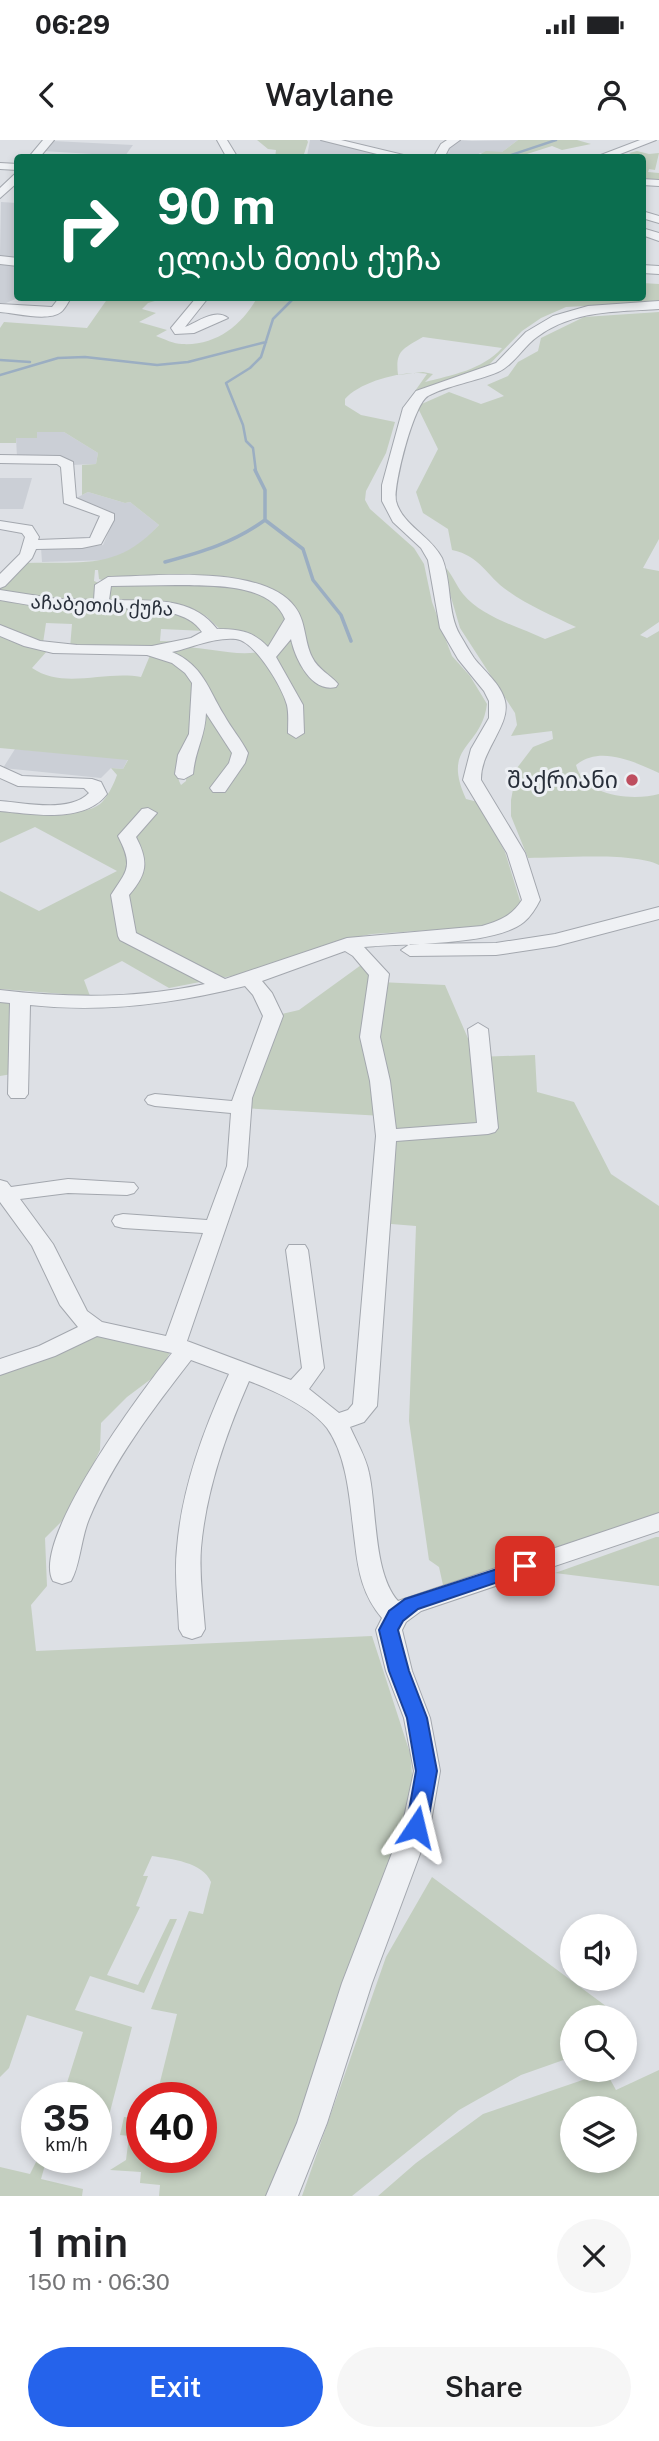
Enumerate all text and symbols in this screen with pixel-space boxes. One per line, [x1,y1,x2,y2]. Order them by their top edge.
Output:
text: 06:29 [35,9,110,40]
icon: back [28,76,66,114]
text: Waylane [265,76,394,113]
icon: person [593,76,631,114]
text: 90 m [157,177,276,235]
icon: right [42,182,133,273]
text: ელიას მთის ქუჩა [157,240,442,277]
street label: აჩაბეთის ქუჩა [30,590,174,621]
place label: შაქრიანი [507,766,618,794]
marker: შაქრიანი [624,772,640,788]
pin [495,1536,555,1596]
icon: arrive [506,1547,544,1585]
position arrow [379,1790,453,1864]
map controls [560,1914,637,2173]
button: sound [560,1914,637,1991]
button: search [560,2005,637,2082]
speed limit sign: 40 [126,2082,217,2173]
button: layers [560,2096,637,2173]
text: 35 [43,2098,90,2139]
text: km/h [45,2134,88,2155]
text: 1 min [28,2217,128,2266]
button: close [557,2219,631,2293]
text: 150 m · 06:30 [28,2268,170,2295]
button: Exit [28,2347,323,2427]
button: Share [337,2347,631,2427]

